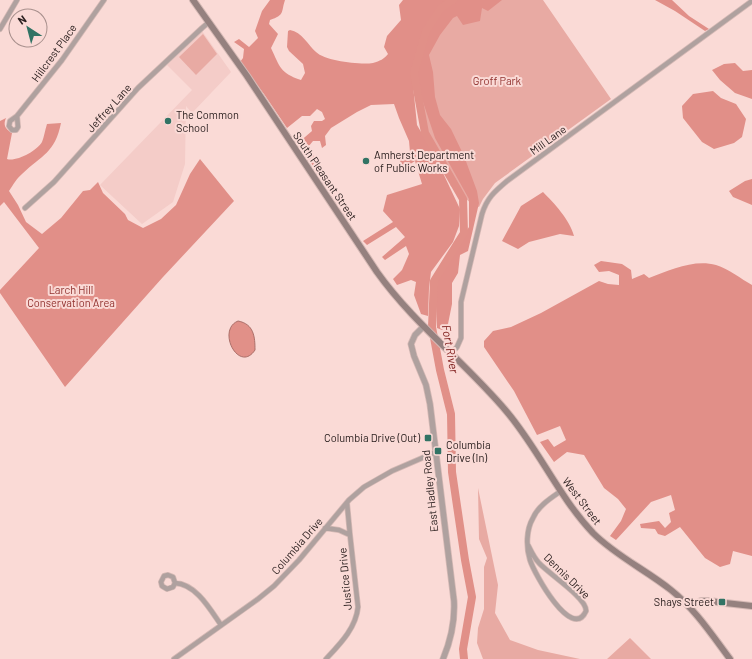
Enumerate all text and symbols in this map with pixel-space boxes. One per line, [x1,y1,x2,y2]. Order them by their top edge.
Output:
north arrow [8,8,48,48]
text: N [15,12,29,27]
street label: Hillcrest Place [28,21,79,84]
park label: Groff Park [473,74,522,87]
street label: Jeffrey Lane [84,81,134,134]
place label: The Common School [176,108,239,134]
marker: The Common School [163,116,173,126]
street label: Mill Lane [527,122,568,157]
street label: South Pleasant Street [291,129,360,222]
place label: Amherst Department of Public Works [374,148,474,174]
marker: Amherst Department of Public Works [361,156,371,166]
park label: Larch Hill Conservation Area [27,283,115,309]
water label: Fort River [440,323,462,375]
place label: Columbia Drive (Out) [324,431,420,444]
marker: Columbia Drive (Out) [423,433,433,443]
place label: Columbia Drive (In) [446,438,491,464]
marker: Columbia Drive (In) [433,446,443,456]
street label: East Hadley Road [419,449,440,533]
street label: West Street [560,474,605,527]
street label: Columbia Drive [268,514,325,577]
street label: Justice Drive [335,547,354,611]
street label: Dennis Drive [541,550,593,601]
place label: Shays Street [654,595,714,608]
marker: Shays Street [717,597,727,607]

